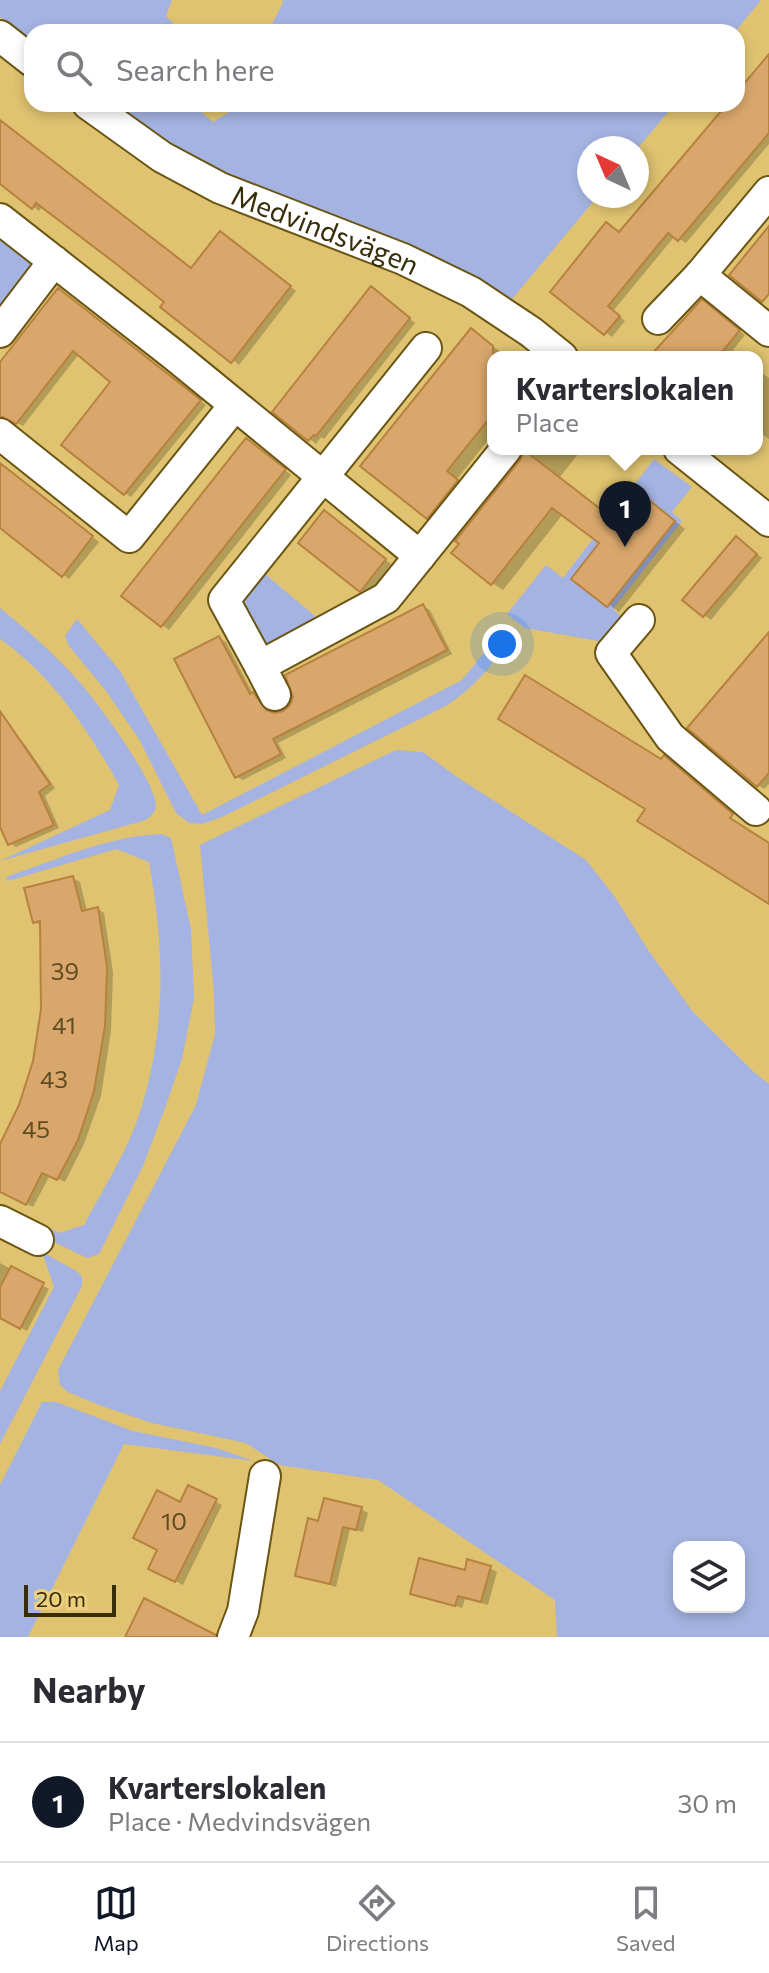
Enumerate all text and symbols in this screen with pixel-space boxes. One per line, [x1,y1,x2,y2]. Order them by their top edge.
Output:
search box [24,24,745,112]
icon: search [52,46,96,90]
text: Search here [116,50,275,87]
north arrow [577,136,649,208]
street label: Medvindsvägen [227,177,425,281]
popup [487,351,763,455]
text: Kvarterslokalen [516,369,734,406]
text: Place [516,406,579,437]
pin: 1 [599,481,651,547]
your location [482,624,522,664]
house number: 39 [51,956,79,985]
house number: 41 [52,1010,76,1039]
house number: 43 [40,1064,68,1093]
house number: 45 [22,1114,50,1143]
house number: 10 [161,1506,187,1535]
map controls [673,1541,745,1613]
button: layers [673,1541,745,1613]
scale bar [24,1581,116,1617]
text: 20 m [36,1585,86,1612]
text: Nearby [32,1668,146,1710]
text: Kvarterslokalen [108,1768,326,1805]
text: 1 [52,1787,64,1818]
text: 30 m [678,1787,737,1818]
text: Place · Medvindsvägen [108,1805,371,1836]
tab: Map [94,1881,139,1956]
tab: Directions [326,1881,429,1956]
tab: Saved [616,1881,675,1956]

